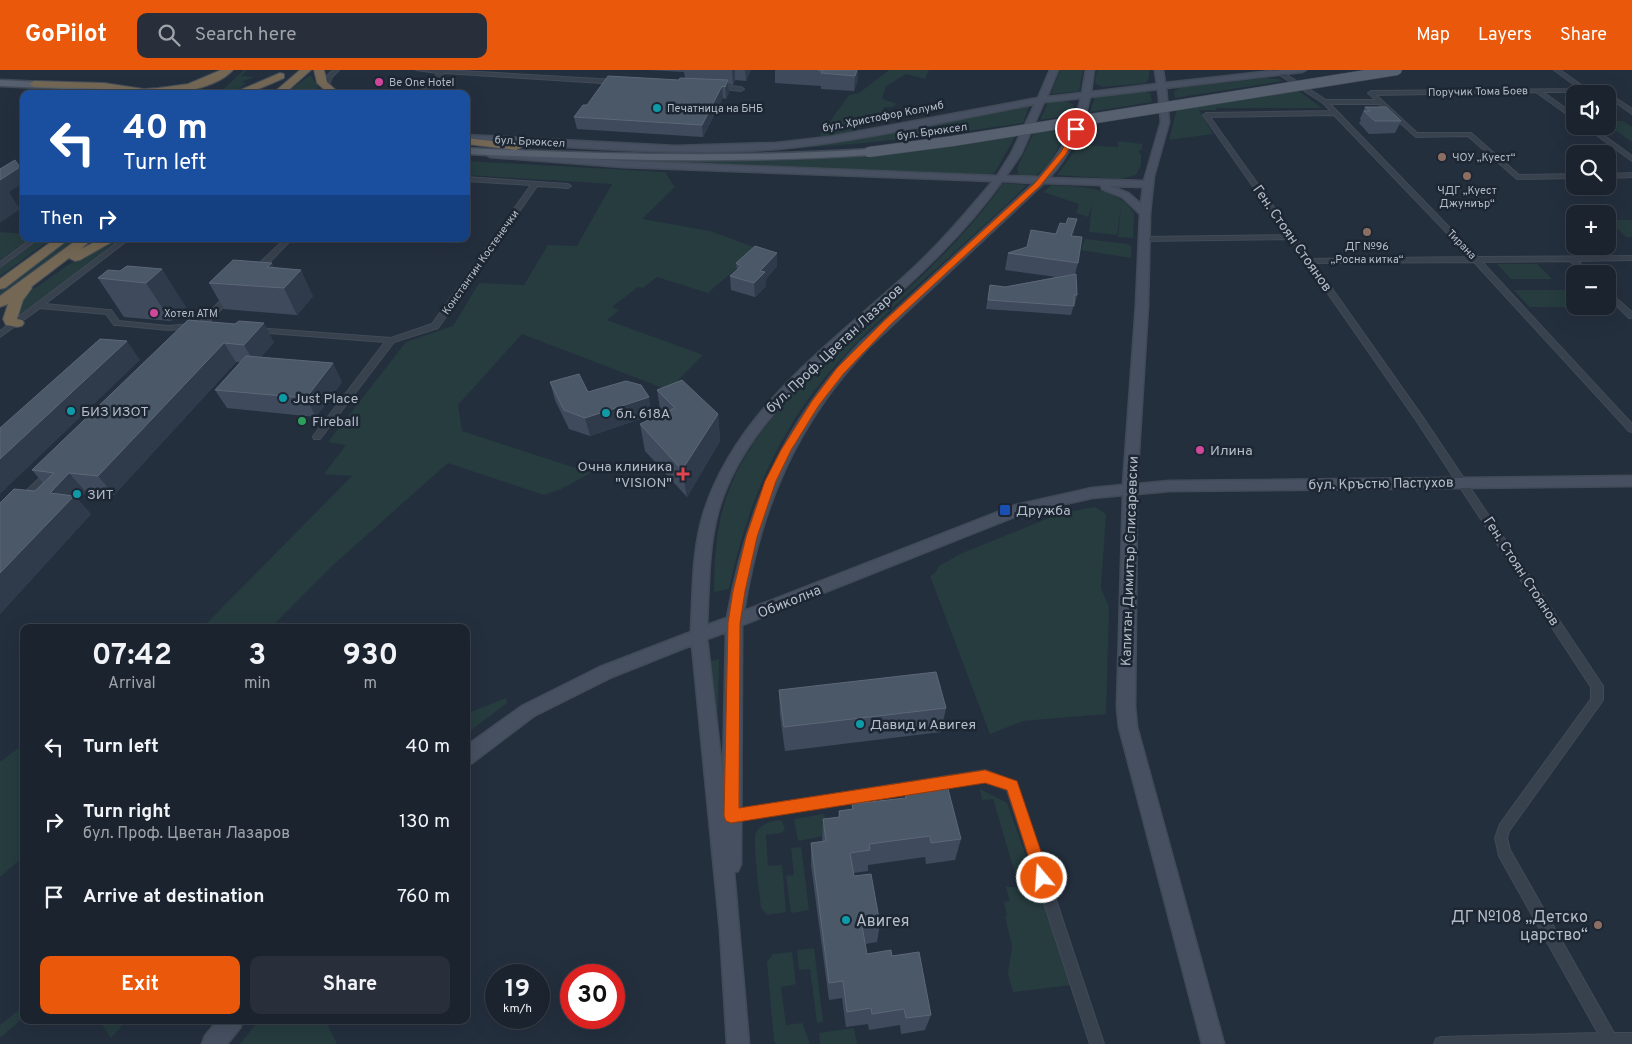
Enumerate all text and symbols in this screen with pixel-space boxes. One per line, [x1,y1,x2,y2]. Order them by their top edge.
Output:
search box [137,13,487,58]
text: GoPilot [25,20,107,50]
icon: search [155,21,183,49]
text: Search here [195,23,296,47]
text: Map [1416,24,1450,47]
text: Layers [1478,24,1532,47]
text: Share [1560,24,1607,47]
marker: Be One Hotel [373,76,385,88]
place label: Be One Hotel [389,76,454,90]
street label: Поручик Тома Боев [1428,84,1528,100]
map controls [1566,85,1616,315]
button: sound [1566,85,1616,135]
street label: бул. Христофор Колумб [821,98,945,136]
marker: Печатница на БНБ [651,102,663,114]
place label: Печатница на БНБ [667,102,763,116]
text: 40 m [123,107,208,151]
pin [1055,108,1097,150]
icon: left [40,110,105,175]
icon: arrive [1062,115,1090,143]
street label: бул. Брюксел [896,120,968,144]
street label: бул. Брюксел [494,133,566,151]
button: search [1566,145,1616,195]
text: Turn left [123,150,206,177]
marker: ЧОУ „Куест“ [1436,151,1448,163]
place label: ЧОУ „Куест“ [1452,151,1516,165]
marker: ЧДГ „Куест Джуниър“ [1461,170,1473,182]
street label: Ген. Стоян Стоянов [1248,182,1335,296]
place label: ЧДГ „Куест Джуниър“ [1437,184,1497,211]
icon: right [93,205,121,233]
button: + [1566,205,1616,255]
text: Then [40,207,83,231]
street label: Константин Костенечки [439,207,522,318]
marker: ДГ №96 „Росна китка“ [1361,226,1373,238]
street label: Тирана [1444,227,1479,263]
place label: ДГ №96 „Росна китка“ [1330,240,1404,267]
button: − [1566,265,1616,315]
street label: бул. Проф. Цветан Лазаров [763,281,907,417]
marker: Хотел АТМ [148,307,160,319]
place label: Хотел АТМ [164,307,218,321]
place label: Just Place [293,391,358,408]
marker: Just Place [277,392,289,404]
place label: БИЗ ИЗОТ [81,404,149,421]
marker: БИЗ ИЗОТ [65,405,77,417]
place label: бл. 618А [616,406,670,423]
marker: бл. 618А [600,407,612,419]
place label: Fireball [312,414,359,431]
marker: Fireball [296,415,308,427]
place label: Илина [1210,443,1253,460]
marker: Илина [1194,444,1206,456]
street label: Капитан Димитър Списаревски [1118,456,1143,666]
place label: Очна клиника "VISION" [578,459,672,492]
marker: Очна клиника "VISION" [676,467,690,481]
street label: бул. Кръстю Пастухов [1308,475,1454,494]
place label: ЗИТ [87,487,114,504]
marker: ЗИТ [71,488,83,500]
marker: Дружба [998,503,1012,517]
place label: Дружба [1016,503,1071,520]
street label: Ген. Стоян Стоянов [1479,514,1562,630]
street label: Обиколна [756,582,824,623]
text: 07:42 [92,638,172,675]
text: 3 [248,638,266,675]
text: 930 [342,638,398,675]
text: Arrival [108,674,156,694]
text: min [244,674,271,694]
text: m [363,674,377,694]
place label: Давид и Авигея [870,717,976,734]
marker: Давид и Авигея [854,718,866,730]
icon: left [40,733,68,761]
text: Turn left [83,735,159,759]
text: 40 m [405,735,450,759]
text: Turn right [83,800,171,824]
icon: right [40,808,68,836]
text: 130 m [399,810,450,834]
text: бул. Проф. Цветан Лазаров [83,824,290,844]
position arrow [1015,851,1067,903]
icon: arrive [40,883,68,911]
text: Arrive at destination [83,885,264,909]
text: 760 m [397,885,450,909]
place label: ДГ №108 „Детско царство“ [1451,908,1588,946]
place label: Авигея [856,912,910,932]
marker: Авигея [840,914,852,926]
marker: ДГ №108 „Детско царство“ [1592,919,1604,931]
button: Exit [40,956,240,1014]
button: Share [250,956,450,1014]
speed limit sign: 30 [560,964,625,1029]
text: 19 [505,974,530,1006]
text: km/h [503,1001,532,1017]

